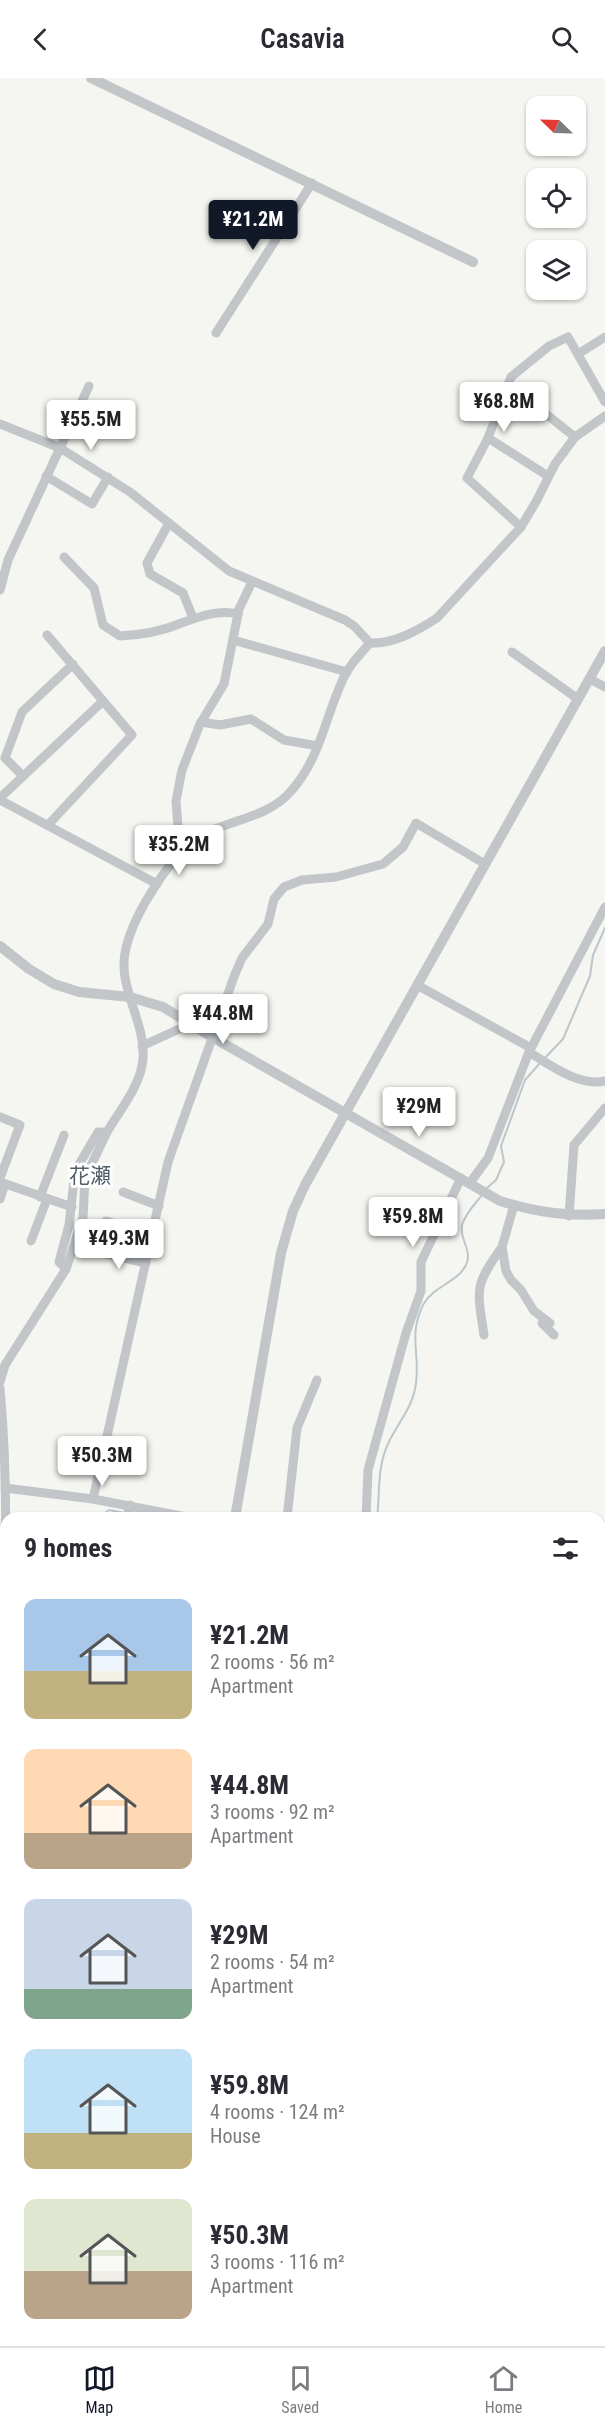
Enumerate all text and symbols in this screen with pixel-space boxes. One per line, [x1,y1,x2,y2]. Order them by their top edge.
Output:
icon: back [24,23,57,56]
text: Casavia [260,23,345,55]
icon: search [548,23,581,56]
north arrow [526,96,586,156]
map controls [526,96,586,300]
button: locate [526,168,586,228]
pin: ¥21.2M [204,200,302,251]
text: ¥21.2M [223,207,283,231]
button: layers [526,240,586,300]
pin: ¥68.8M [455,382,553,433]
text: ¥68.8M [474,389,534,413]
pin: ¥55.5M [42,400,140,451]
text: ¥55.5M [61,407,121,431]
pin: ¥35.2M [130,825,228,876]
text: ¥35.2M [149,832,209,856]
pin: ¥44.8M [174,994,272,1045]
text: ¥44.8M [193,1001,253,1025]
pin: ¥29M [383,1087,455,1138]
text: ¥29M [397,1094,441,1118]
district label: 花瀬 [69,1164,111,1188]
pin: ¥59.8M [364,1197,462,1248]
text: ¥59.8M [383,1204,443,1228]
pin: ¥49.3M [70,1219,168,1270]
text: ¥49.3M [89,1226,149,1250]
pin: ¥50.3M [53,1436,151,1487]
text: ¥50.3M [72,1443,132,1467]
icon: filters [549,1532,582,1565]
text: 9 homes [24,1533,112,1563]
text: ¥21.2M [210,1620,289,1650]
icon: home [72,1623,144,1695]
text: 2 rooms · 56 m² [210,1650,335,1674]
text: Apartment [210,1674,294,1698]
text: ¥44.8M [210,1770,289,1800]
icon: home [72,1773,144,1845]
text: 3 rooms · 92 m² [210,1800,335,1824]
text: Apartment [210,1824,294,1848]
text: ¥29M [210,1920,268,1950]
icon: home [72,1923,144,1995]
text: 2 rooms · 54 m² [210,1950,335,1974]
text: Apartment [210,1974,294,1998]
text: ¥59.8M [210,2070,289,2100]
icon: home [72,2073,144,2145]
text: 4 rooms · 124 m² [210,2100,345,2124]
text: House [210,2124,261,2148]
text: ¥50.3M [210,2220,289,2250]
icon: home [72,2223,144,2295]
text: 3 rooms · 116 m² [210,2250,345,2274]
text: Apartment [210,2274,294,2298]
tab: Map [83,2362,116,2417]
tab: Saved [281,2362,319,2417]
tab: Home [485,2362,522,2417]

